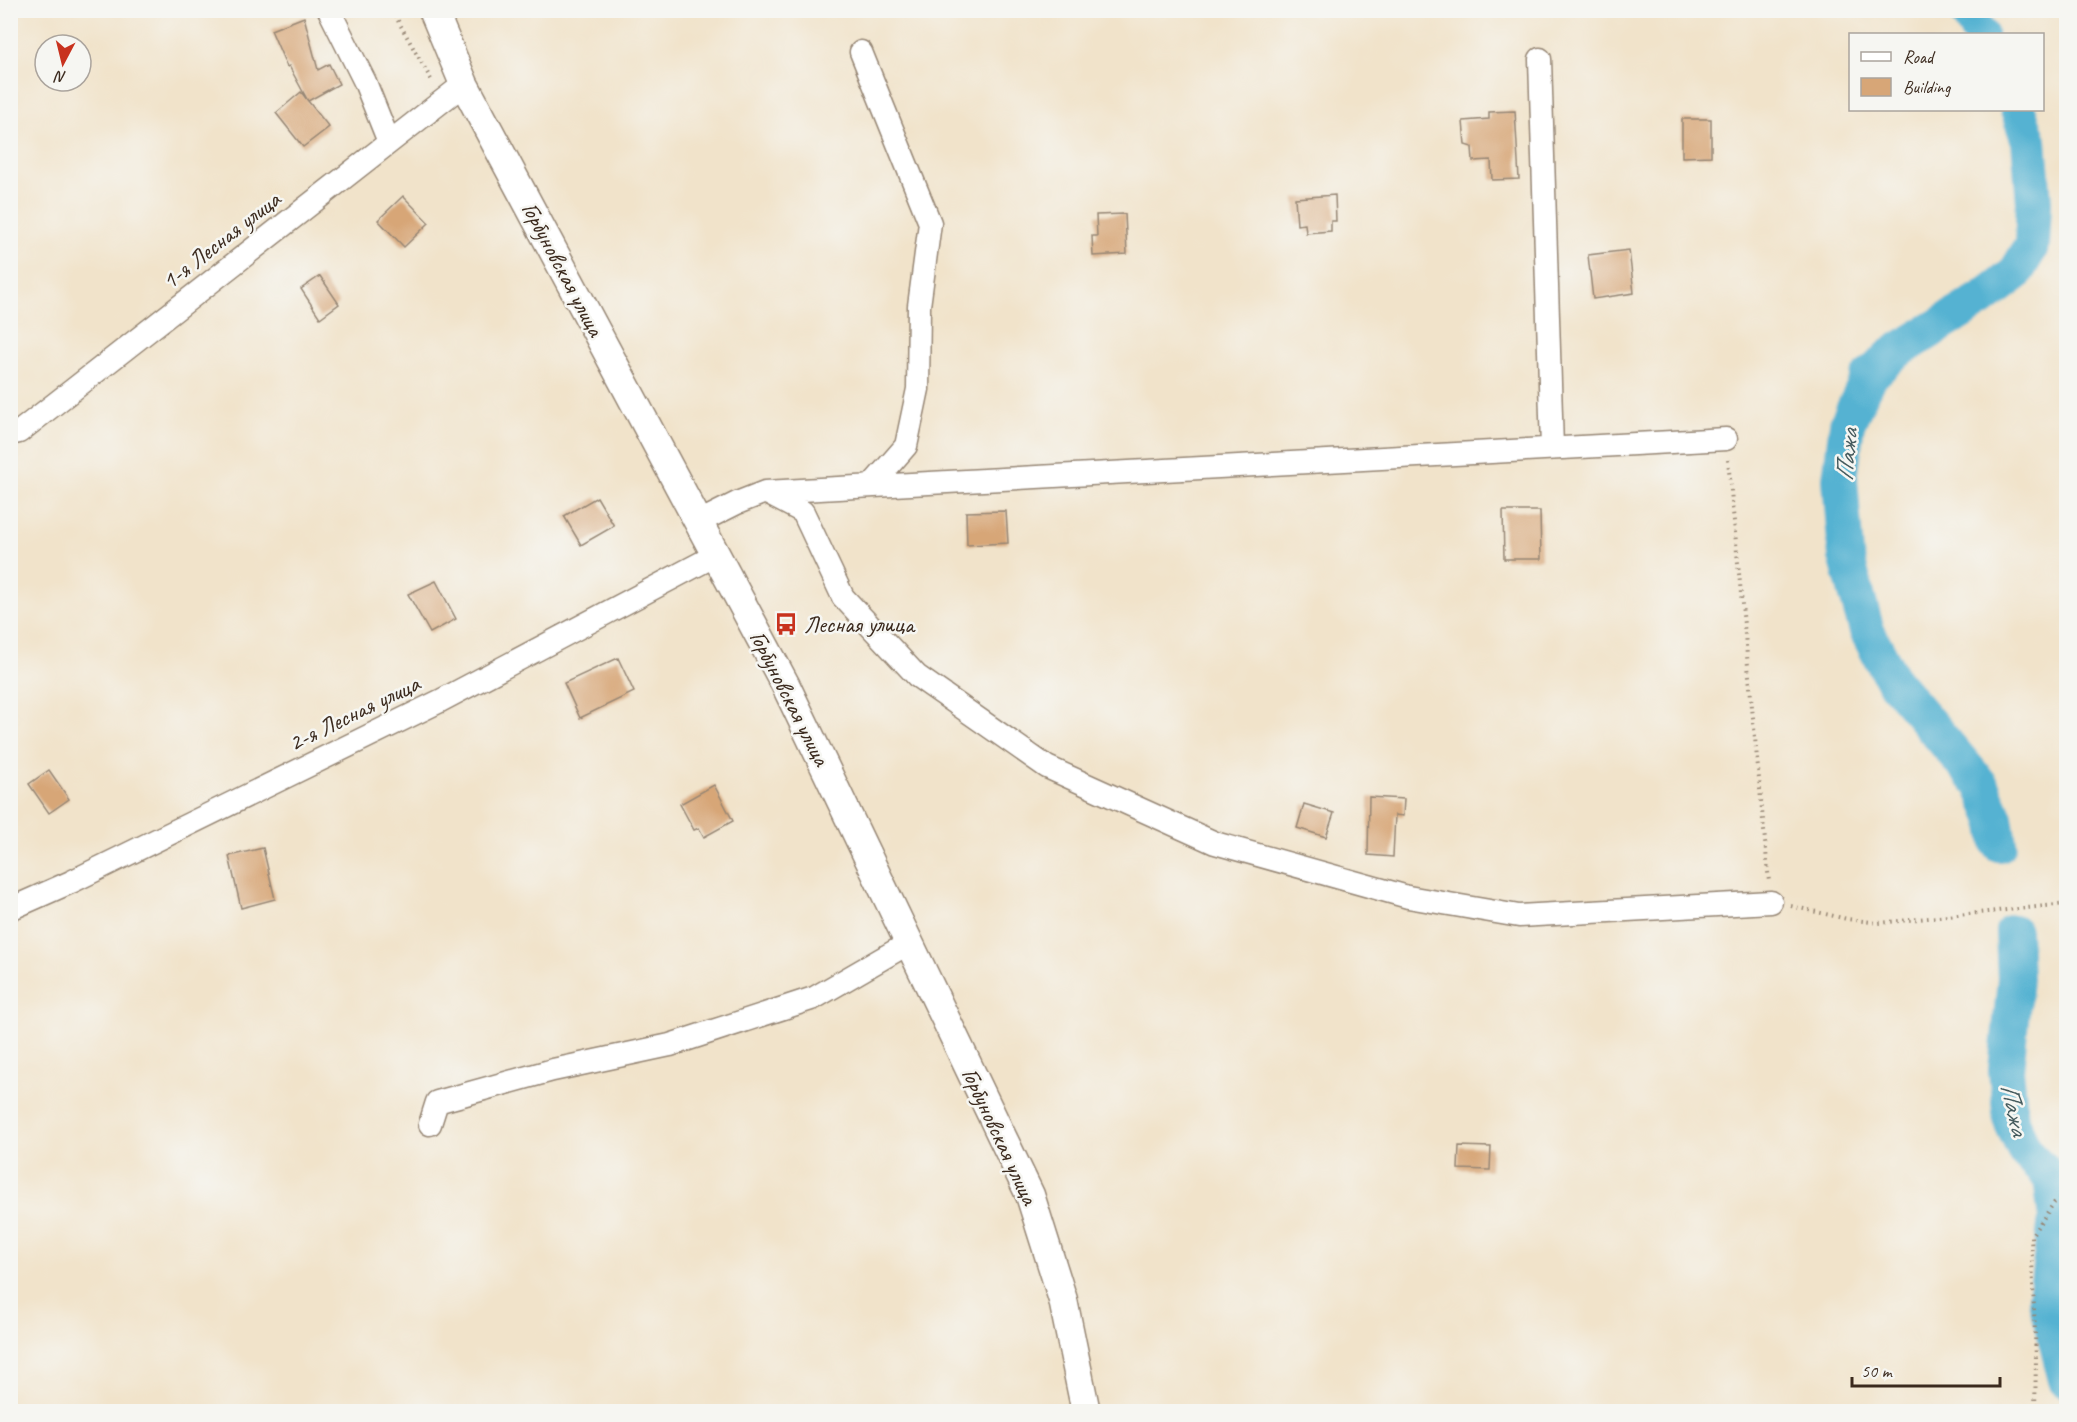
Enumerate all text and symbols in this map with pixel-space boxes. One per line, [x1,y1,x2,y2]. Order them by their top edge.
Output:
north arrow [33,33,93,93]
legend [1849,33,2044,111]
text: Road [1903,46,1936,68]
text: N [52,66,67,87]
text: Building [1903,76,1952,98]
street label: 1-я Лесная улица [156,183,288,296]
street label: Горбуновская улица [515,197,612,342]
water label: Пажа [1827,425,1866,483]
place label: Лесная улица [804,609,916,639]
bus stop icon: Лесная улица [773,611,799,637]
street label: Горбуновская улица [743,625,838,772]
street label: 2-я Лесная улица [283,668,426,758]
street label: Горбуновская улица [955,1063,1045,1211]
water label: Пажа [1993,1080,2037,1141]
scale bar [1852,1350,2000,1388]
text: 50 m [1861,1360,1894,1382]

